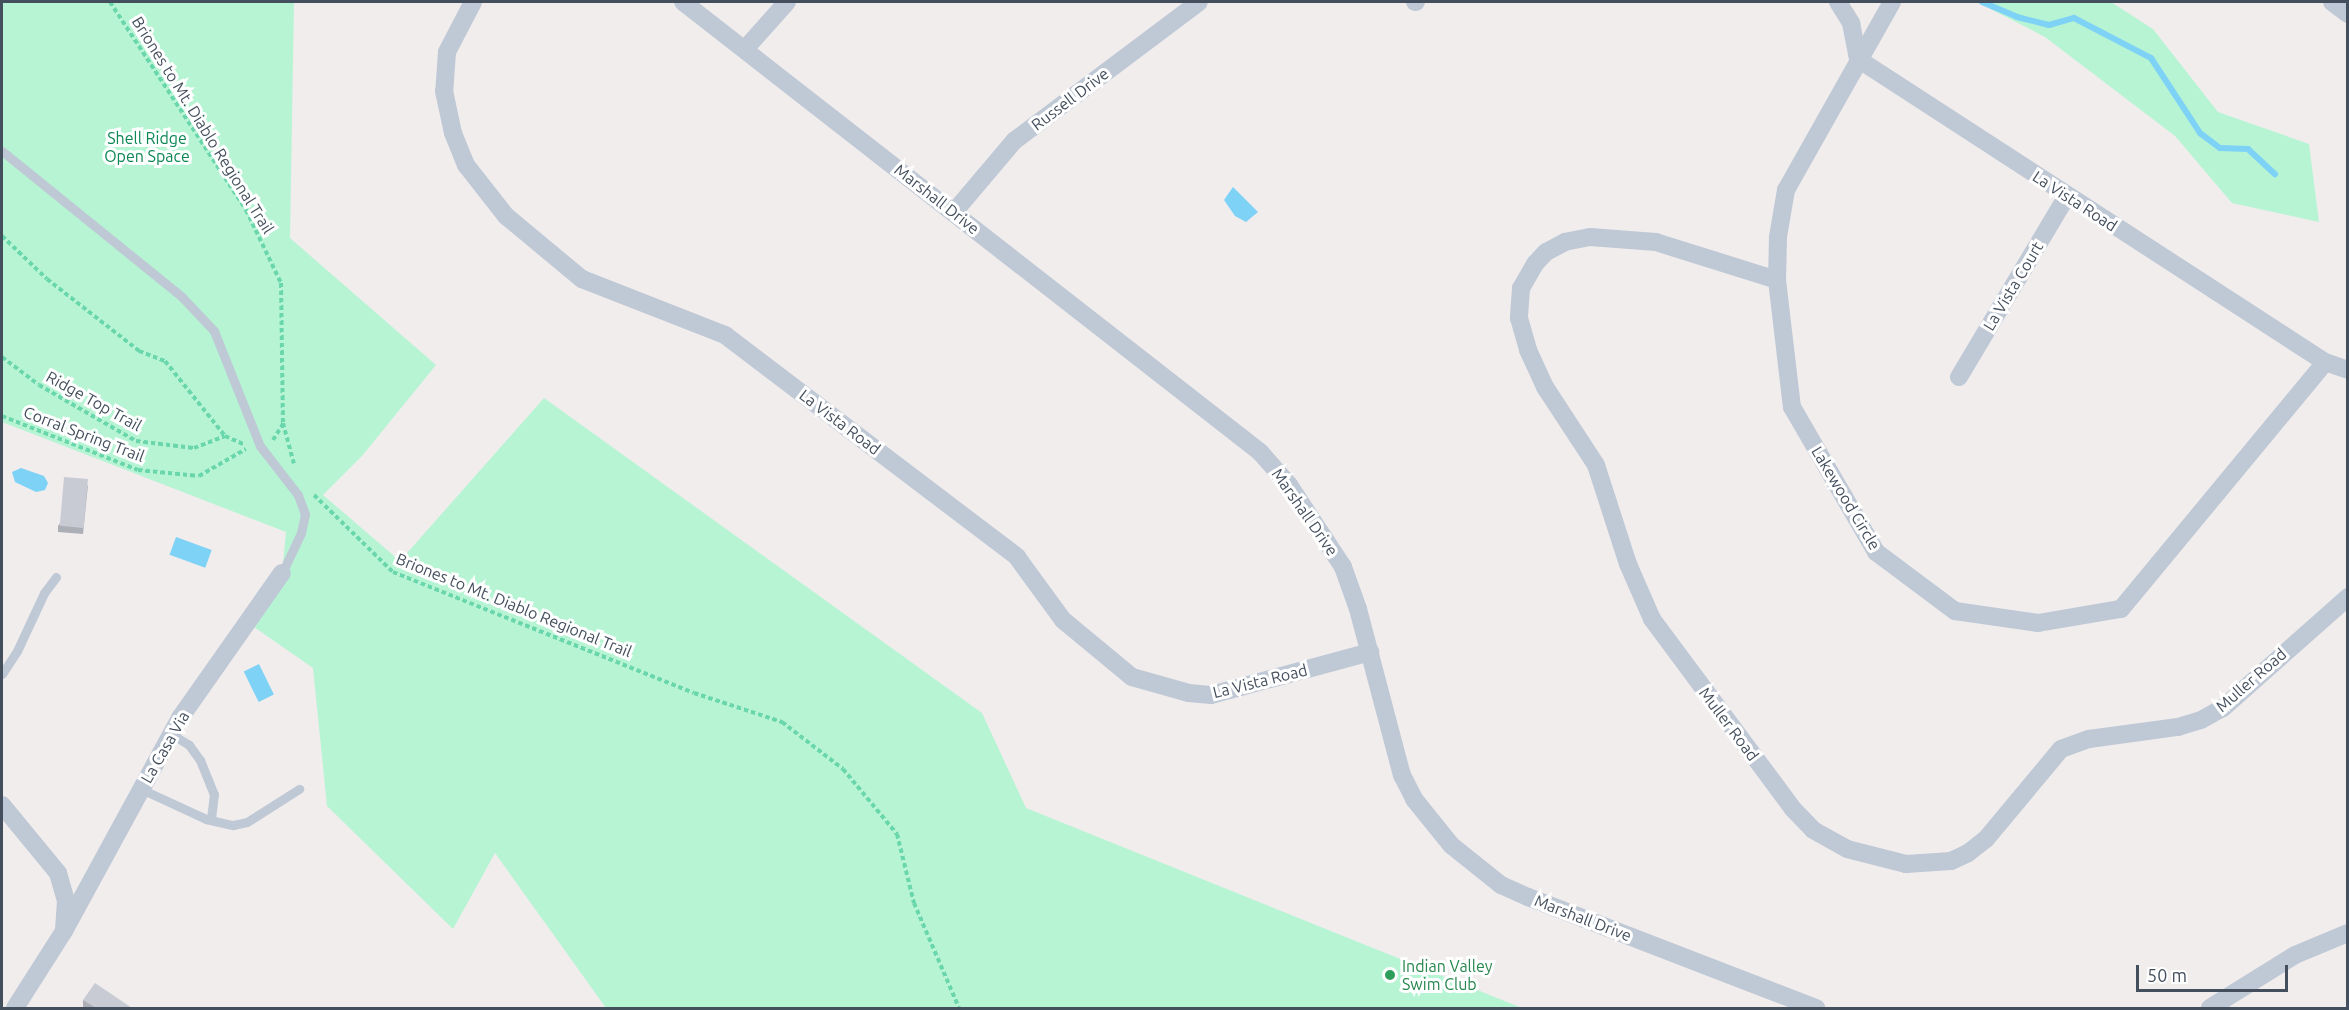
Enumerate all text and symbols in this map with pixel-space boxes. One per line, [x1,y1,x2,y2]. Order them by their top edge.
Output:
street label: Briones to Mt. Diablo Regional Trail [128,13,278,237]
street label: Russell Drive [1028,64,1112,134]
park label: Shell Ridge Open Space [104,128,190,166]
street label: Marshall Drive [891,160,983,238]
street label: La Vista Road [2029,167,2121,235]
street label: La Vista Court [1979,238,2047,334]
street label: Ridge Top Trail [43,367,145,435]
street label: La Vista Road [796,385,884,459]
street label: Corral Spring Trail [21,402,147,466]
street label: Lakewood Circle [1808,443,1884,553]
street label: Marshall Drive [1268,465,1342,559]
street label: Briones to Mt. Diablo Regional Trail [393,549,635,661]
street label: Muller Road [2212,644,2290,716]
street label: La Vista Road [1211,660,1309,702]
street label: Muller Road [1695,684,1763,764]
street label: La Casa Via [137,708,193,786]
street label: Marshall Drive [1532,891,1634,945]
scale bar [2139,953,2290,991]
place label: Indian Valley Swim Club [1402,956,1493,994]
text: 50 m [2147,965,2187,985]
marker: Indian Valley Swim Club [1383,968,1397,982]

